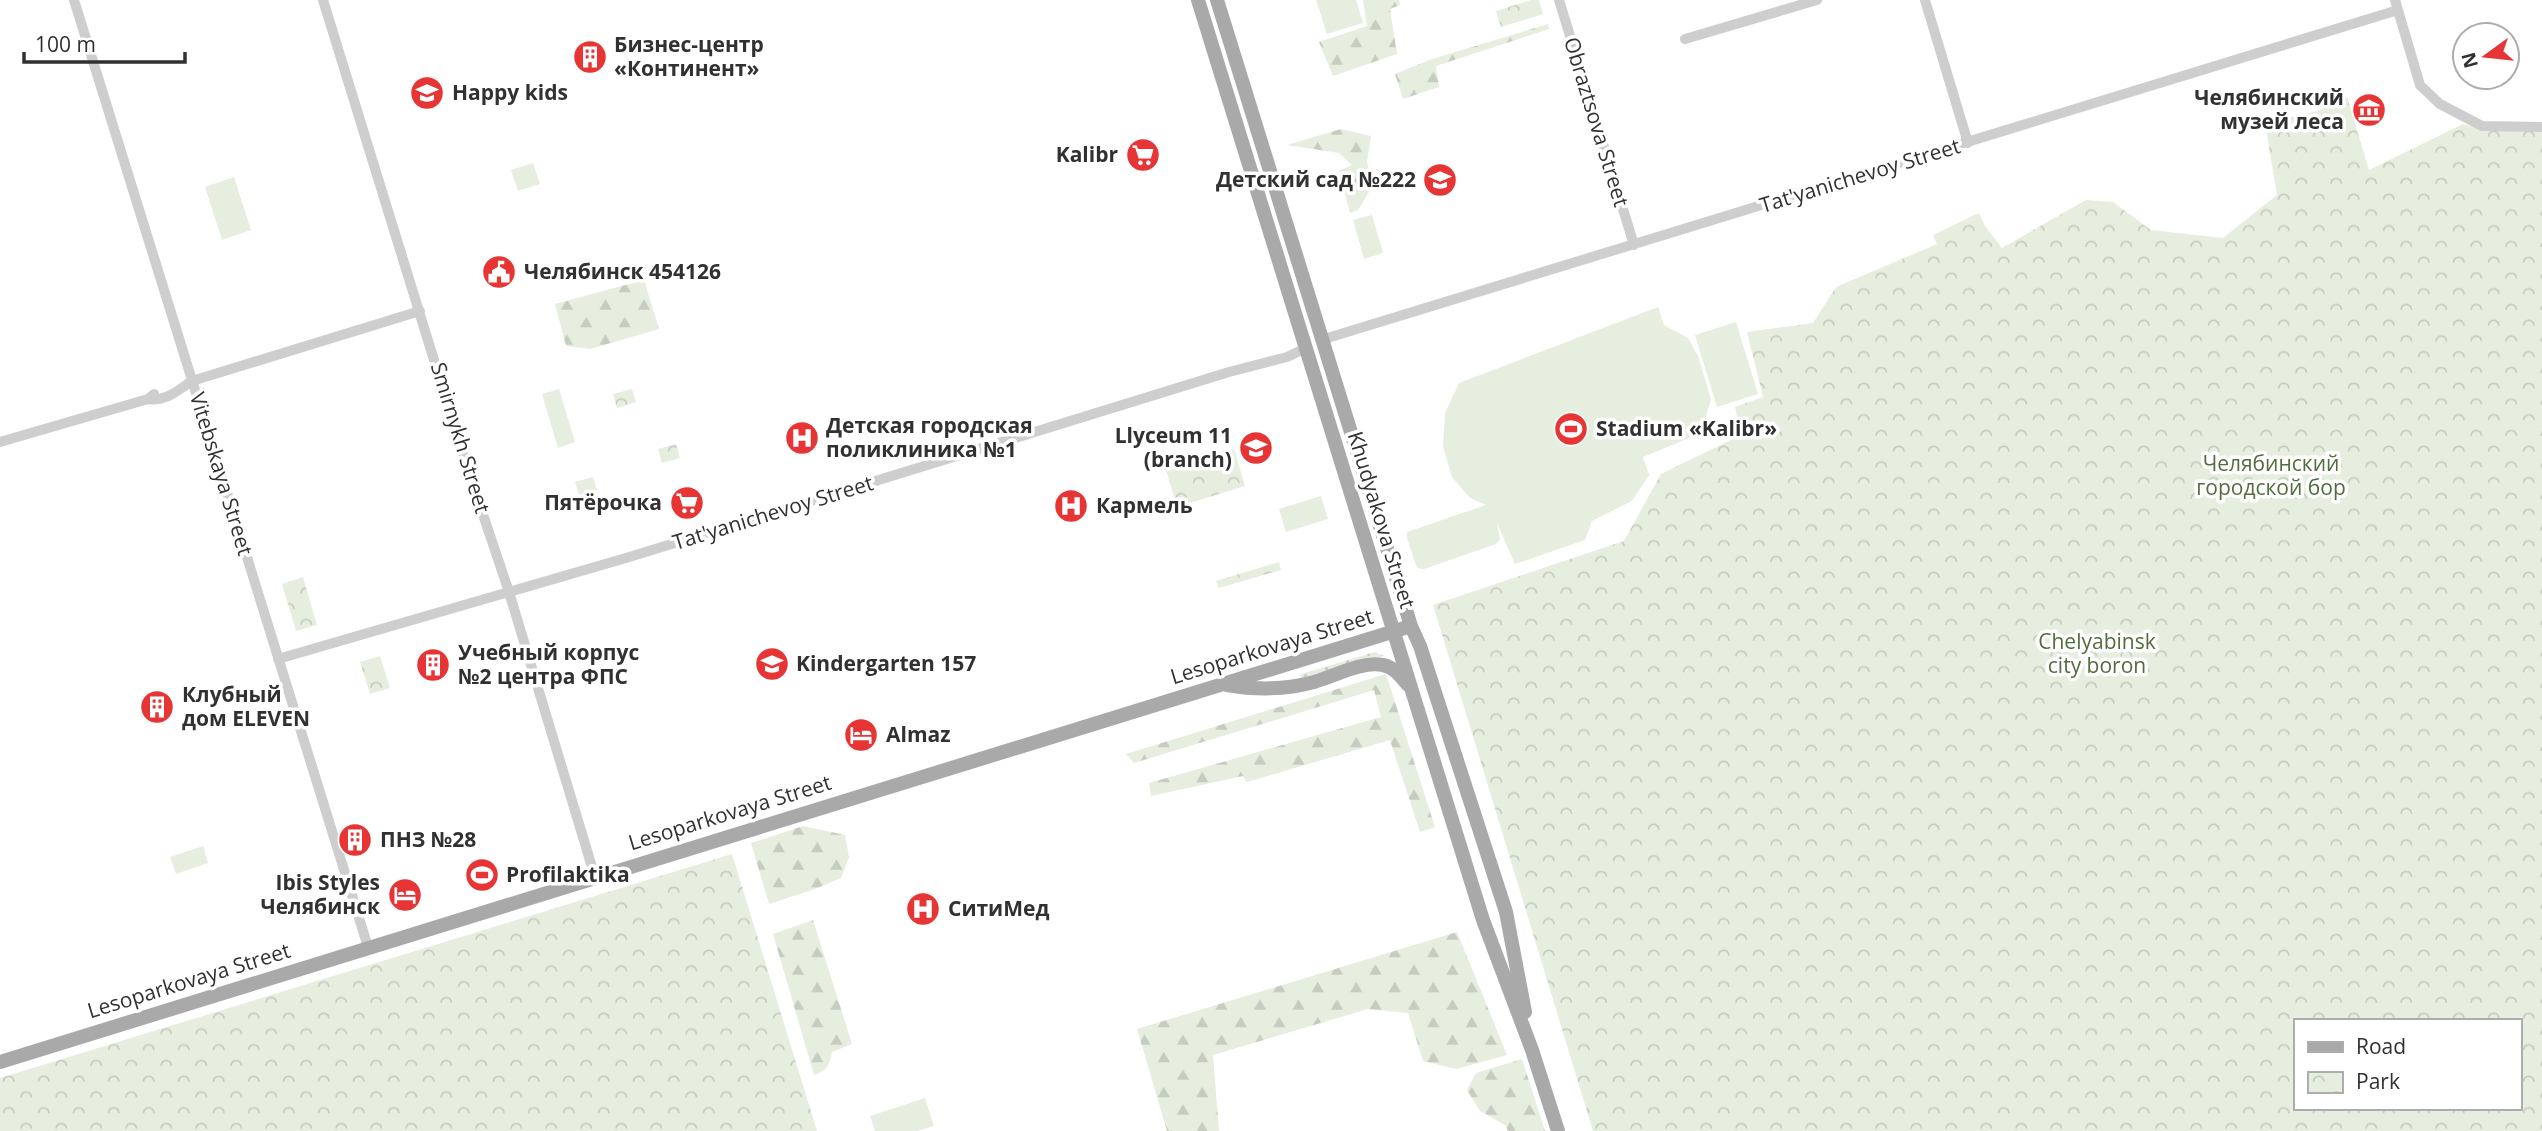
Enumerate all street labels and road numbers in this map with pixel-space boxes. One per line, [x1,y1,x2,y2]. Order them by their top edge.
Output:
street label: Obraztsova Street [1558,34,1636,210]
street label: Tat'yanichevoy Street [1756,131,1963,219]
street label: Smirnykh Street [425,359,497,517]
street label: Vitebskaya Street [184,389,260,559]
street label: Khudyakova Street [1342,428,1422,612]
street label: Tat'yanichevoy Street [669,468,876,556]
street label: Lesoparkovaya Street [1167,602,1377,690]
street label: Lesoparkovaya Street [625,768,835,856]
street label: Lesoparkovaya Street [84,936,294,1024]

